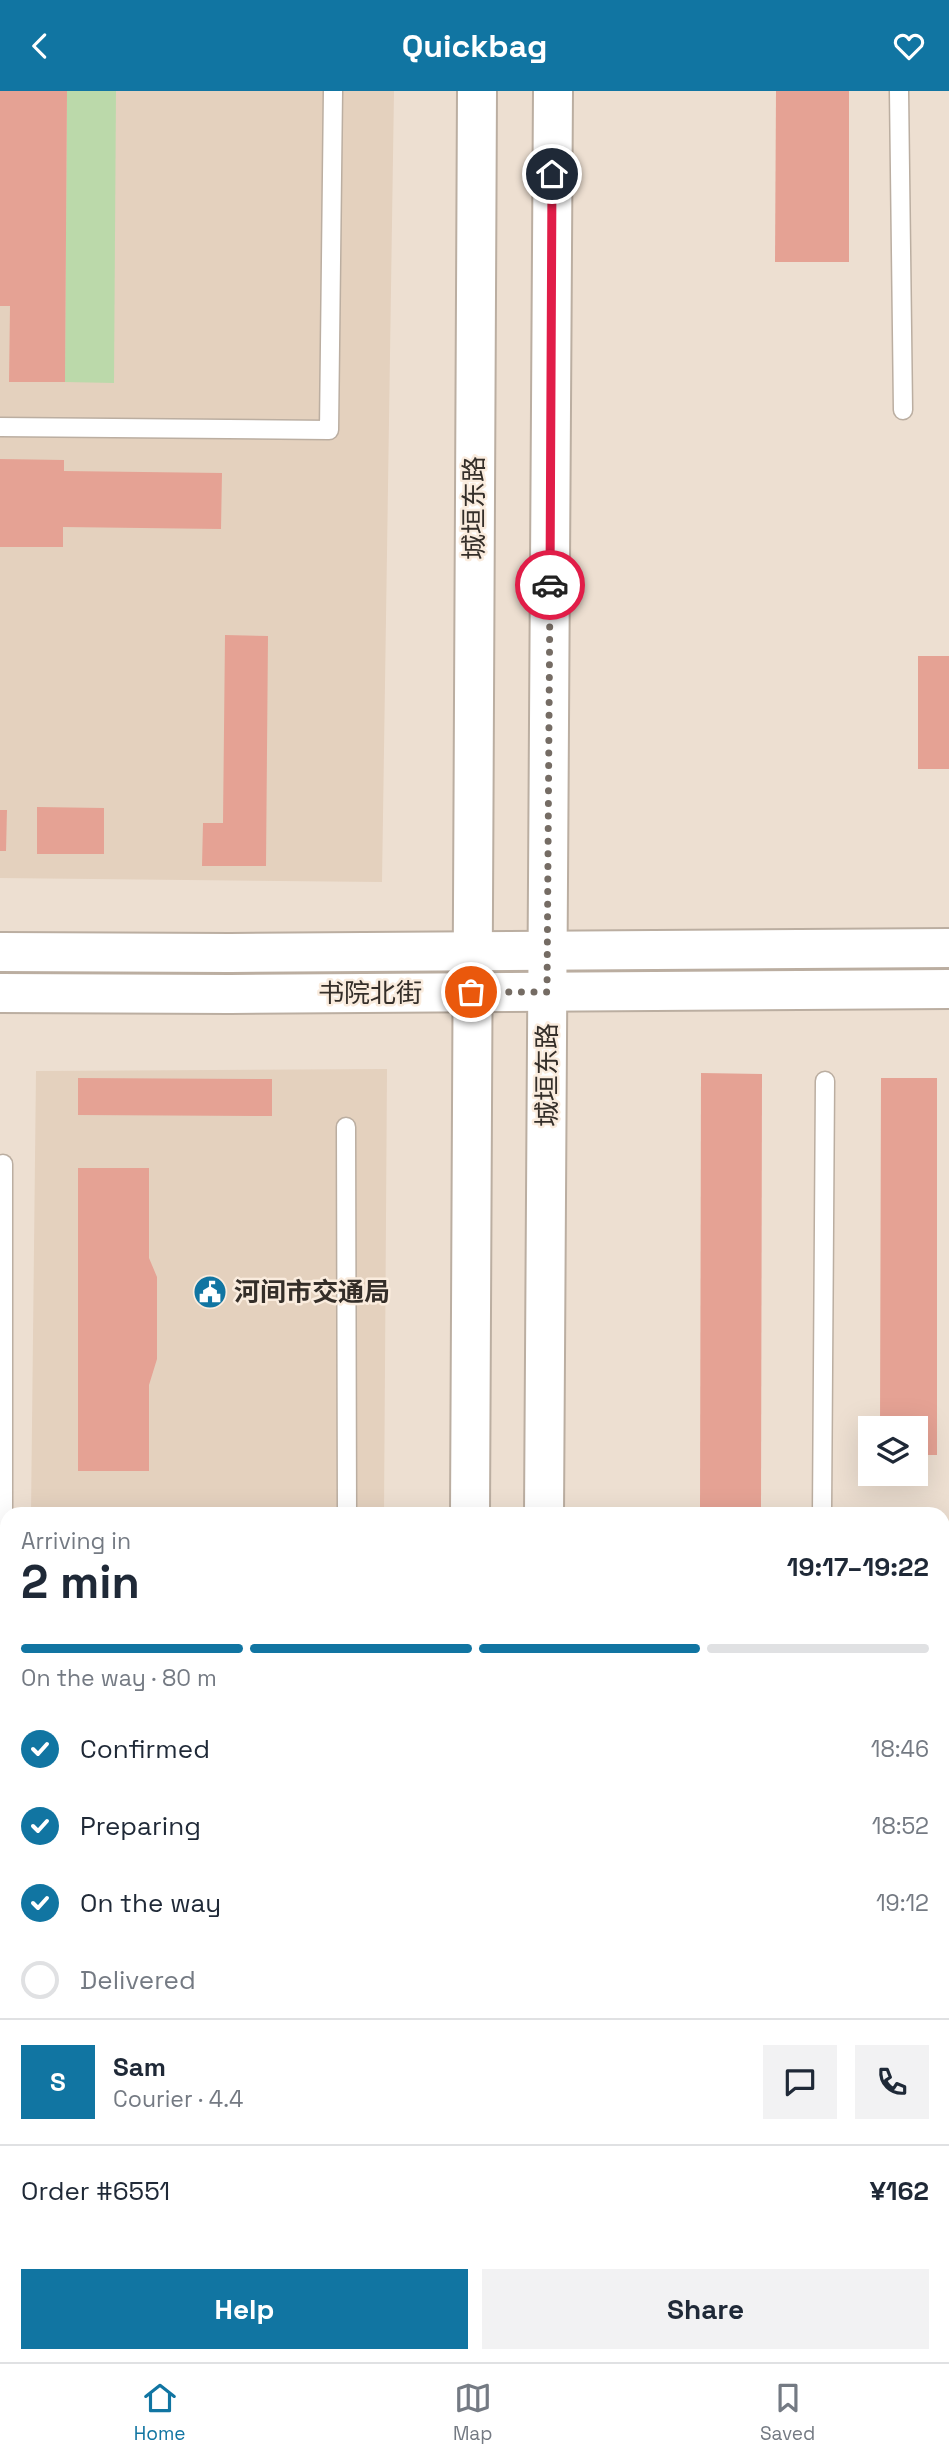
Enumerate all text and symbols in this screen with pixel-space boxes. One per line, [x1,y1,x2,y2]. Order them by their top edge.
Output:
text: Quickbag [402,26,547,66]
icon: back [21,27,59,65]
icon: heart [890,27,928,65]
pin [522,144,582,204]
icon: home [533,155,571,193]
street label: 城垣东路 [457,456,491,560]
courier [515,550,585,620]
icon: car [531,566,569,604]
pin [441,962,501,1022]
icon: bag [452,973,490,1011]
street label: 书院北街 [318,976,422,1010]
street label: 城垣东路 [530,1023,564,1127]
public building icon: 河间市交通局 [191,1273,229,1311]
place label: 河间市交通局 [234,1275,390,1309]
map controls [858,1416,928,1486]
button: layers [858,1416,928,1486]
text: Arriving in [21,1526,131,1556]
text: 19:17–19:22 [787,1550,929,1584]
text: 2 min [21,1553,140,1611]
text: On the way · 80 m [21,1663,217,1693]
icon: check [21,1730,59,1768]
text: Confirmed [80,1732,210,1766]
text: 18:46 [871,1734,929,1764]
icon: check [21,1807,59,1845]
text: Preparing [80,1809,201,1843]
text: 18:52 [872,1811,929,1841]
icon: check [21,1884,59,1922]
text: On the way [80,1886,221,1920]
text: 19:12 [876,1888,929,1918]
text: Delivered [80,1963,196,1997]
button: chat [763,2045,837,2119]
button: phone [855,2045,929,2119]
text: Sam [113,2050,166,2084]
text: S [50,2065,66,2099]
text: Courier · 4.4 [113,2084,243,2114]
text: Order #6551 [21,2174,170,2208]
text: ¥162 [870,2174,929,2208]
button: Help [21,2269,468,2349]
button: Share [482,2269,929,2349]
tab: Home [134,2379,185,2446]
tab: Map [453,2379,492,2446]
tab: Saved [760,2379,815,2446]

